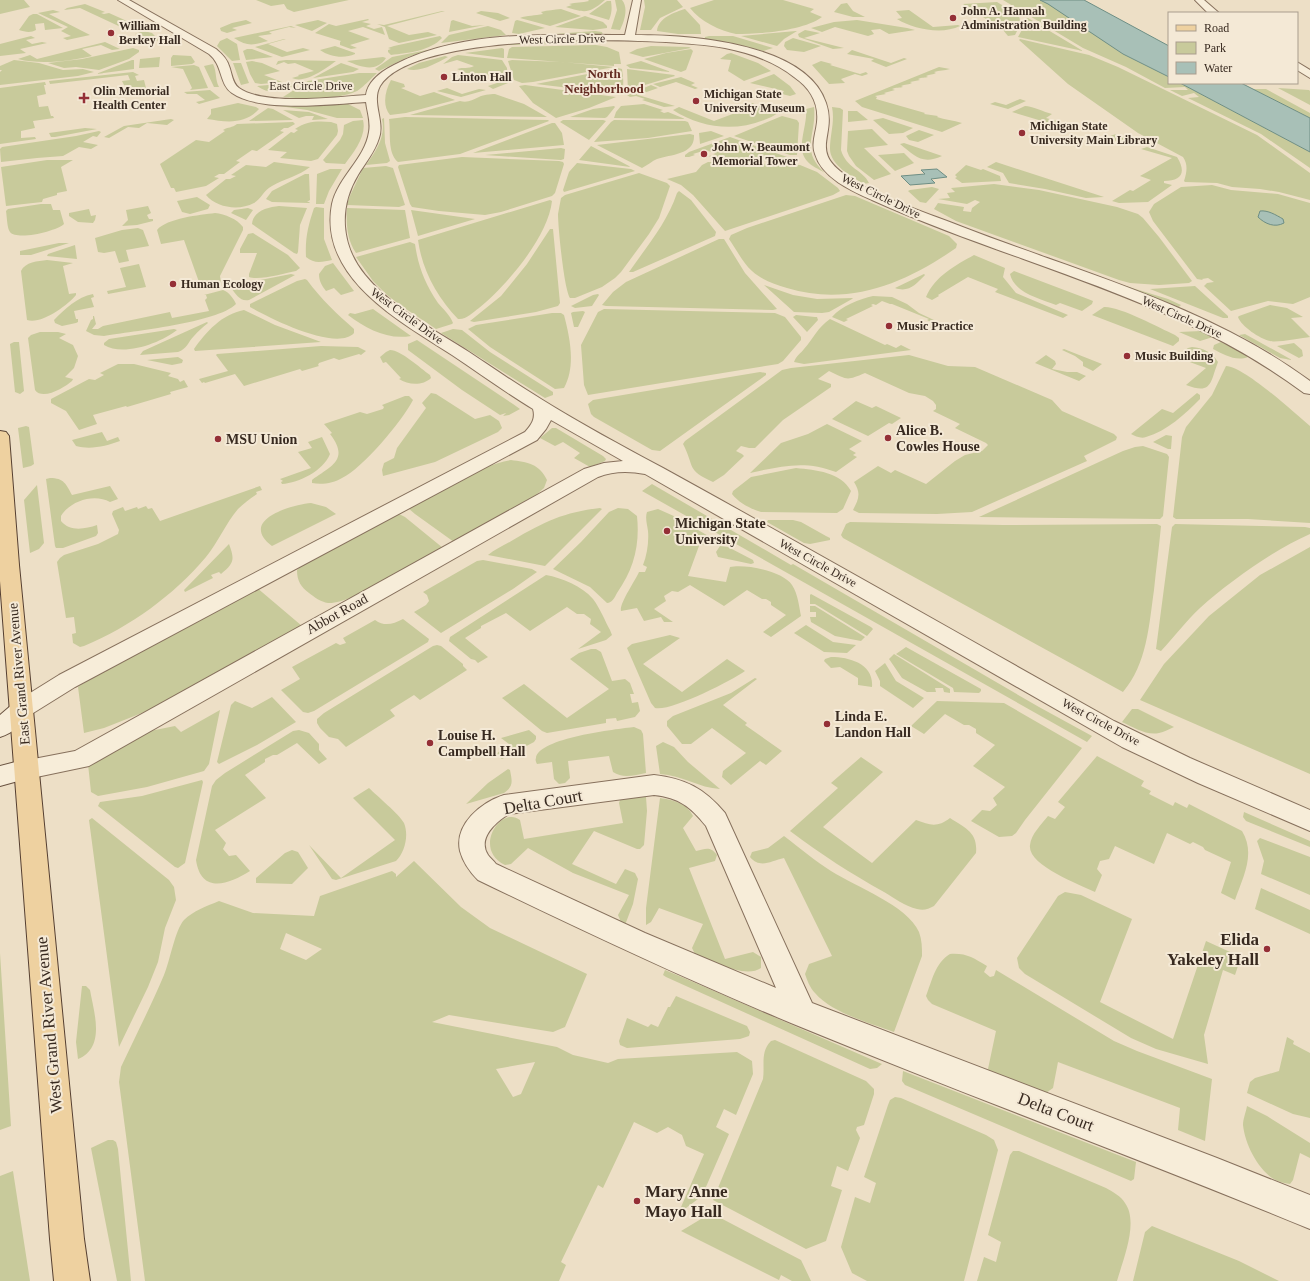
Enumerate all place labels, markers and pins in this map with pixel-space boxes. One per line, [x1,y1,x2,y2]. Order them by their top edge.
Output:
place label: John A. Hannah Administration Building [961,4,1087,32]
marker: John A. Hannah Administration Building [948,13,958,23]
place label: William Berkey Hall [119,19,181,47]
marker: William Berkey Hall [106,28,116,38]
place label: Linton Hall [452,70,512,84]
marker: Linton Hall [439,72,449,82]
place label: Olin Memorial Health Center [93,84,170,112]
place label: Michigan State University Museum [704,87,805,115]
marker: Olin Memorial Health Center [78,92,90,104]
marker: Michigan State University Museum [691,96,701,106]
place label: Michigan State University Main Library [1030,119,1157,147]
marker: Michigan State University Main Library [1017,128,1027,138]
place label: John W. Beaumont Memorial Tower [712,140,810,168]
marker: John W. Beaumont Memorial Tower [699,149,709,159]
place label: Human Ecology [181,277,263,291]
marker: Human Ecology [168,279,178,289]
place label: Music Practice [897,319,974,333]
marker: Music Practice [884,321,894,331]
place label: Music Building [1135,349,1213,363]
marker: Music Building [1122,351,1132,361]
place label: Alice B. Cowles House [896,423,980,454]
place label: MSU Union [226,432,297,447]
marker: Alice B. Cowles House [883,433,893,443]
marker: MSU Union [213,434,223,444]
place label: Michigan State University [675,516,766,547]
marker: Michigan State University [662,526,672,536]
place label: Linda E. Landon Hall [835,709,911,740]
marker: Linda E. Landon Hall [822,719,832,729]
place label: Louise H. Campbell Hall [438,728,526,759]
marker: Louise H. Campbell Hall [425,738,435,748]
place label: Elida Yakeley Hall [1167,930,1259,969]
marker: Elida Yakeley Hall [1262,944,1272,954]
place label: Mary Anne Mayo Hall [645,1182,728,1221]
marker: Mary Anne Mayo Hall [632,1196,642,1206]

